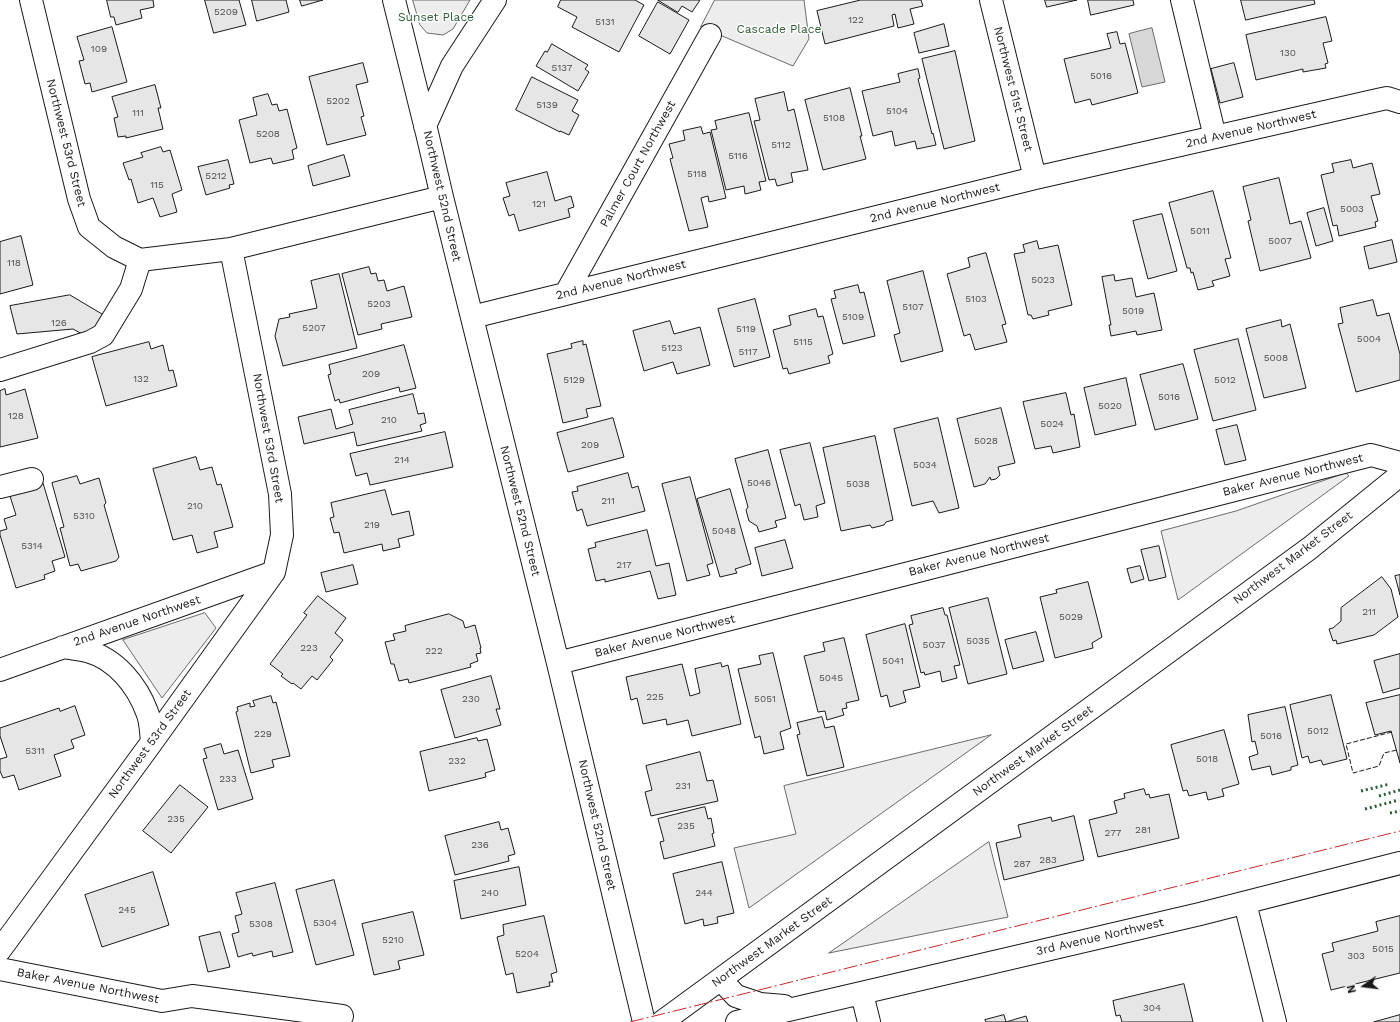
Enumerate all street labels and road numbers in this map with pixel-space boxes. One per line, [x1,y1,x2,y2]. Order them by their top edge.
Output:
street label: Northwest 51st Street [991,25,1035,153]
street label: Northwest 53rd Street [43,77,89,209]
street label: Palmer Court Northwest [597,98,679,230]
street label: 2nd Avenue Northwest [1184,107,1318,151]
street label: Northwest 52nd Street [420,129,464,263]
street label: 2nd Avenue Northwest [868,180,1002,226]
street label: 2nd Avenue Northwest [554,257,688,303]
street label: Northwest 53rd Street [249,372,287,504]
street label: Northwest 52nd Street [497,444,543,578]
street label: Baker Avenue Northwest [1221,451,1365,499]
street label: Northwest Market Street [1231,508,1355,608]
street label: Baker Avenue Northwest [907,531,1051,579]
street label: 2nd Avenue Northwest [72,592,202,650]
street label: Baker Avenue Northwest [593,612,737,660]
street label: Northwest 53rd Street [106,687,194,801]
street label: Northwest Market Street [970,702,1096,800]
street label: Northwest 52nd Street [575,758,619,892]
street label: Northwest Market Street [709,893,835,991]
street label: 3rd Avenue Northwest [1035,915,1165,959]
street label: Baker Avenue Northwest [16,965,160,1007]

